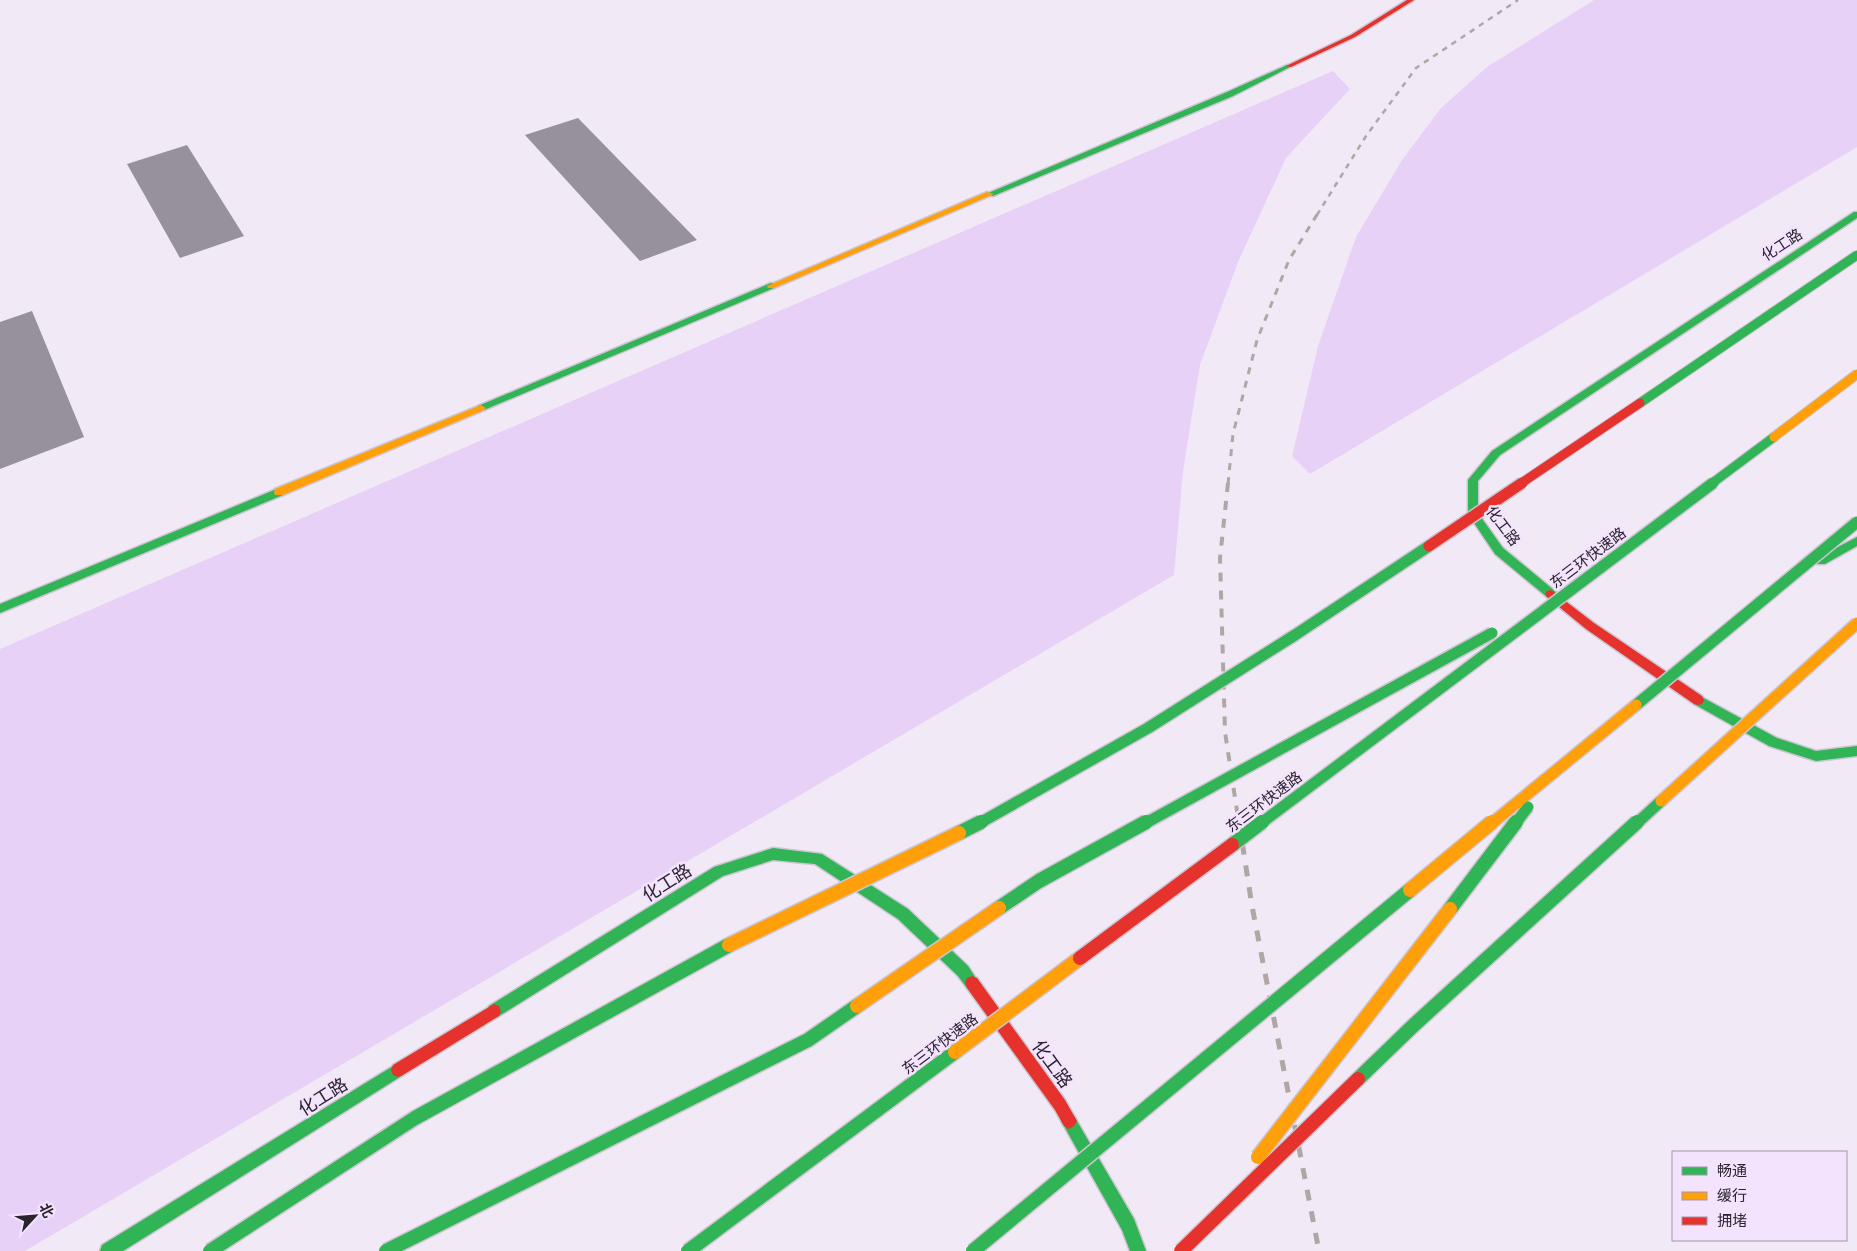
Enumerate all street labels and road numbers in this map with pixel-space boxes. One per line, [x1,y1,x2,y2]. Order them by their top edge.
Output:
street label: 化工路 [1757,224,1807,266]
street label: 化工路 [1481,501,1525,551]
street label: 东三环快速路 [1545,522,1631,594]
street label: 东三环快速路 [1221,766,1307,838]
street label: 化工路 [637,858,697,908]
street label: 东三环快速路 [897,1008,983,1080]
street label: 化工路 [1026,1035,1078,1093]
street label: 化工路 [293,1072,353,1122]

